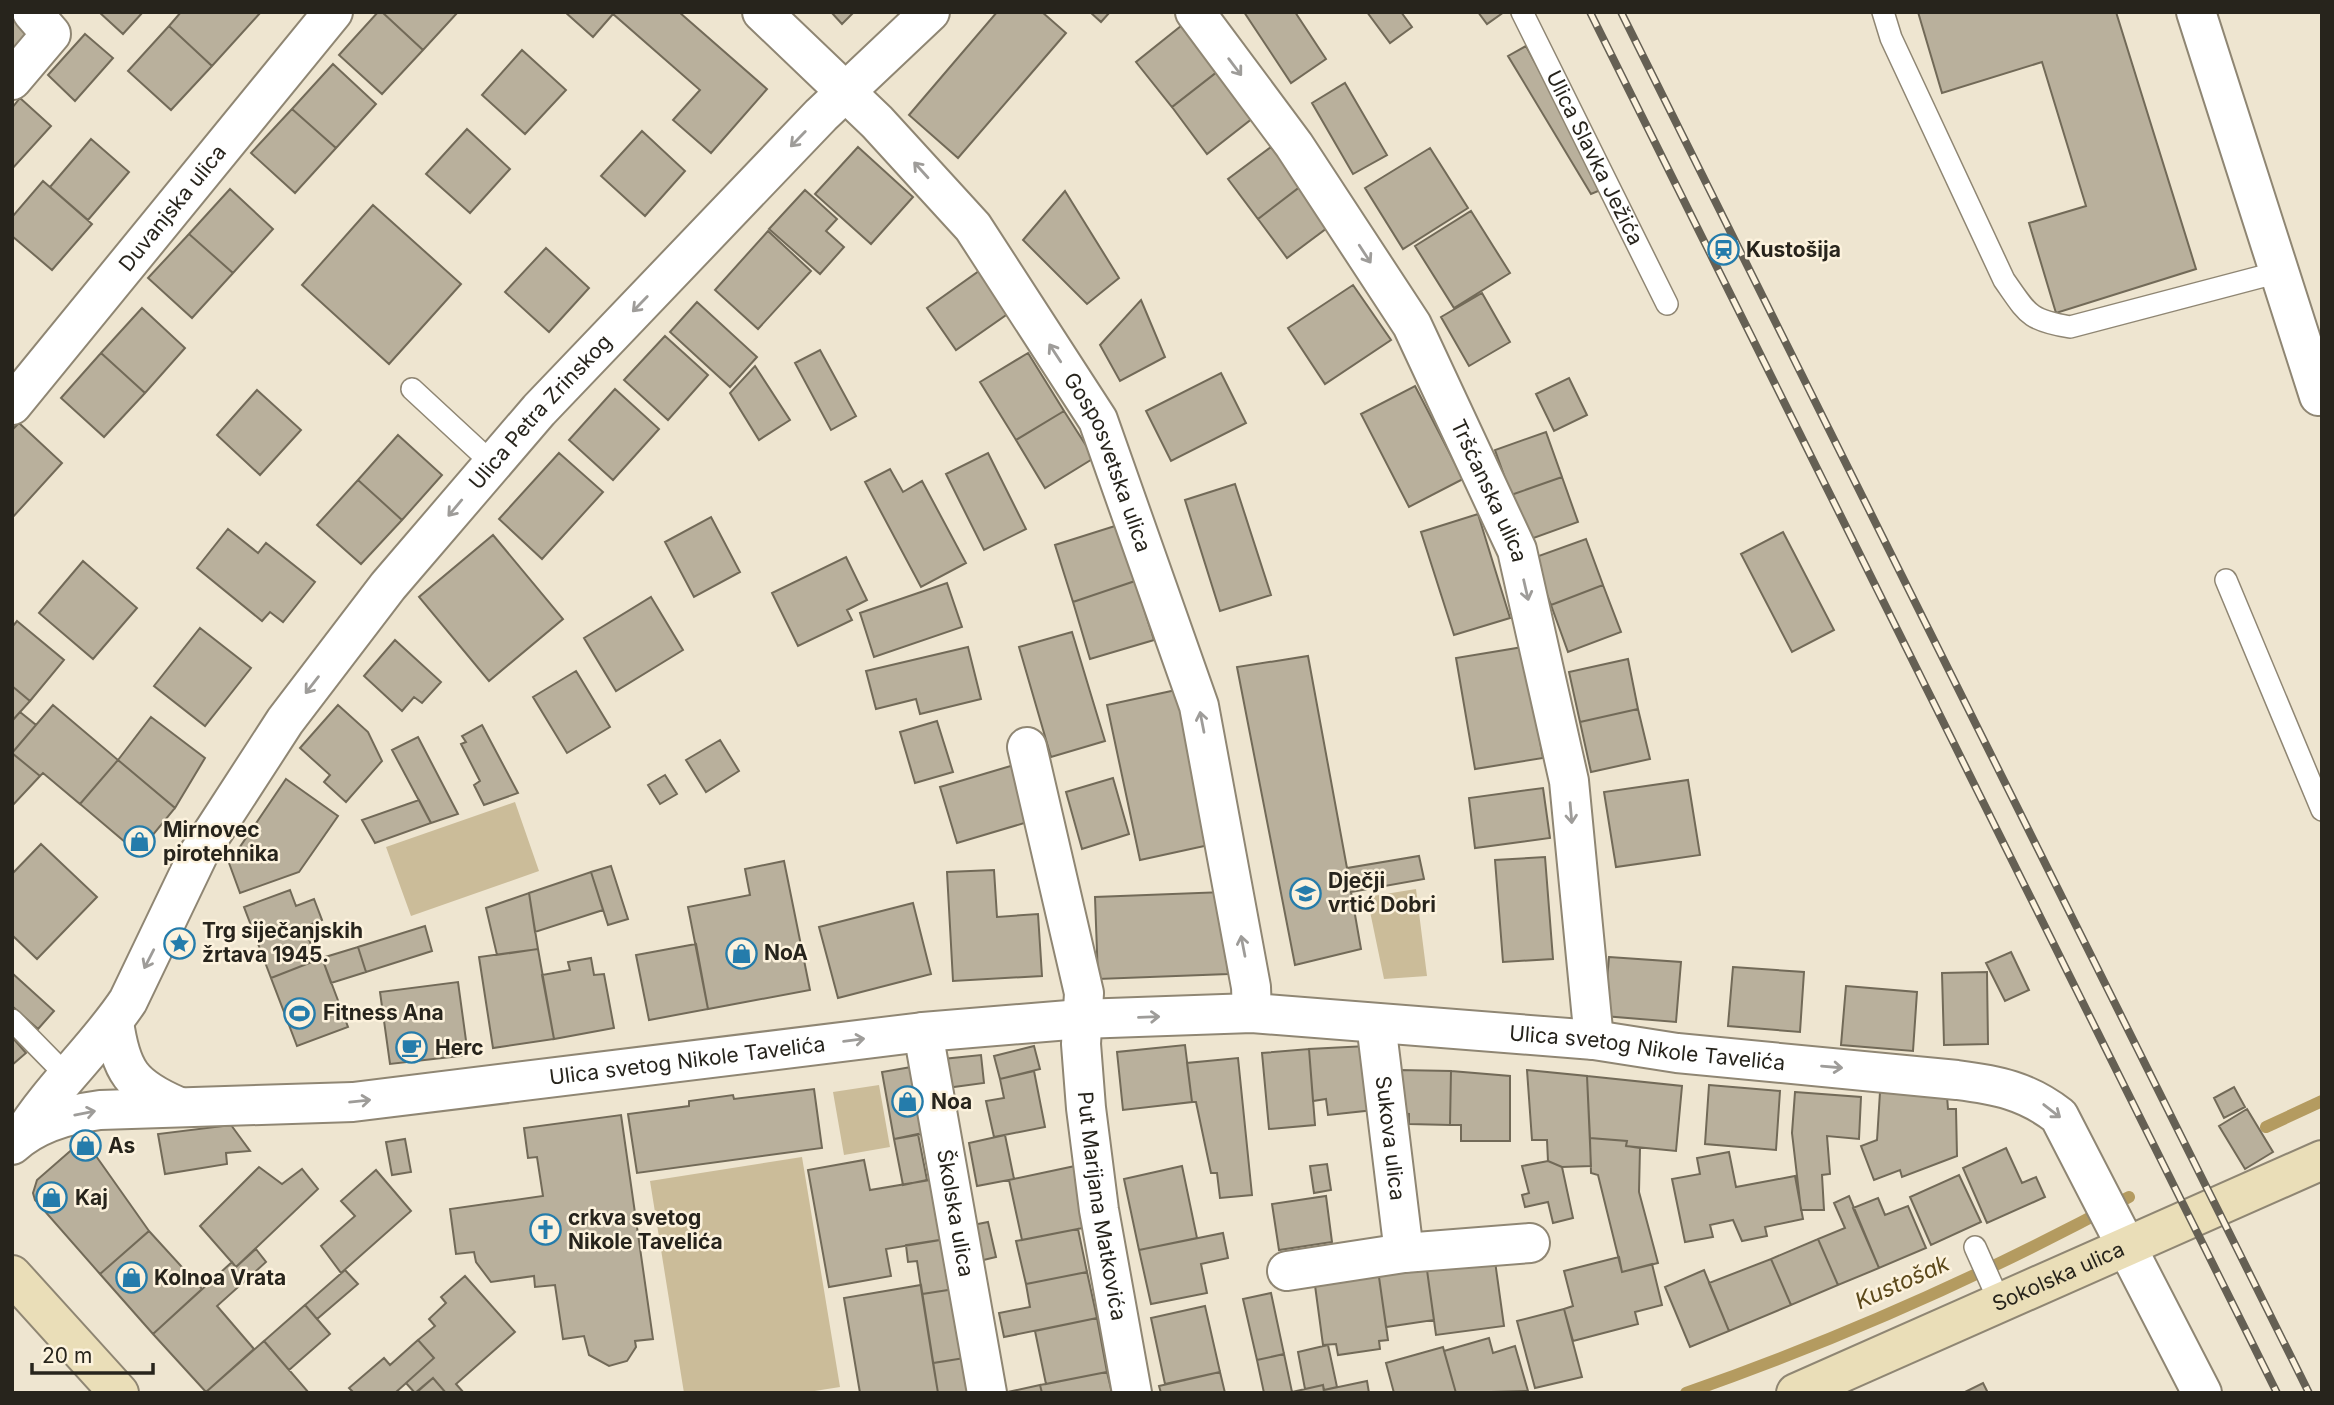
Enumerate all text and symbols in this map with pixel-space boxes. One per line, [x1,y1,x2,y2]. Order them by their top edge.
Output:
one-way arrow [1228,57,1243,76]
street label: Ulica Slavka Ježića [1541,66,1649,249]
one-way arrow [789,130,806,147]
street label: Duvanjska ulica [113,140,231,276]
one-way arrow [912,162,929,179]
station icon: Kustošija [1706,233,1740,267]
place label: Kustošija [1746,237,1841,262]
one-way arrow [1359,243,1373,263]
one-way arrow [632,295,649,312]
street label: Ulica Petra Zrinskog [464,329,616,494]
one-way arrow [1047,344,1061,364]
street label: Gosposvetska ulica [1059,368,1157,555]
street label: Tršćanska ulica [1446,415,1532,564]
one-way arrow [447,499,463,517]
one-way arrow [1519,578,1533,601]
one-way arrow [305,676,320,695]
one-way arrow [1195,711,1208,734]
one-way arrow [1565,801,1578,823]
place label: Mirnovec pirotehnika [163,817,279,866]
shop icon: Mirnovec pirotehnika [123,825,157,859]
place label: Dječji vrtić Dobri [1328,868,1436,917]
school or university icon: Dječji vrtić Dobri [1288,876,1322,910]
place label: Trg siječanjskih žrtava 1945. [202,918,363,967]
place icon: Trg siječanjskih žrtava 1945. [162,926,196,960]
one-way arrow [1236,935,1250,958]
shop icon: NoA [724,936,758,970]
place label: NoA [764,940,808,965]
one-way arrow [142,948,156,969]
sports icon: Fitness Ana [283,996,317,1030]
place label: Fitness Ana [323,1000,444,1025]
one-way arrow [1138,1010,1161,1023]
street label: Ulica svetog Nikole Tavelića [1508,1020,1786,1075]
cafe icon: Herc [395,1031,429,1065]
street label: Ulica svetog Nikole Tavelića [548,1031,827,1090]
one-way arrow [842,1034,865,1047]
place label: Herc [435,1035,484,1060]
one-way arrow [1820,1061,1843,1074]
street label: Sukova ulica [1371,1074,1410,1202]
shop icon: Noa [891,1085,925,1119]
place label: Noa [931,1089,972,1114]
street label: Put Marijana Matkovića [1073,1090,1132,1323]
one-way arrow [349,1094,371,1107]
one-way arrow [2042,1104,2060,1119]
one-way arrow [73,1105,95,1118]
shop icon: As [68,1129,102,1163]
place label: As [108,1133,135,1158]
street label: Školska ulica [932,1147,979,1279]
shop icon: Kaj [35,1181,69,1215]
place label: Kaj [75,1185,108,1210]
place label: crkva svetog Nikole Tavelića [568,1205,723,1254]
church icon: crkva svetog Nikole Tavelića [528,1213,562,1247]
street label: Sokolska ulica [1988,1236,2128,1316]
water label: Kustošak [1850,1249,1954,1315]
shop icon: Kolnoa Vrata [114,1261,148,1295]
place label: Kolnoa Vrata [154,1265,286,1290]
scale bar [32,1332,152,1376]
text: 20 m [42,1343,92,1368]

